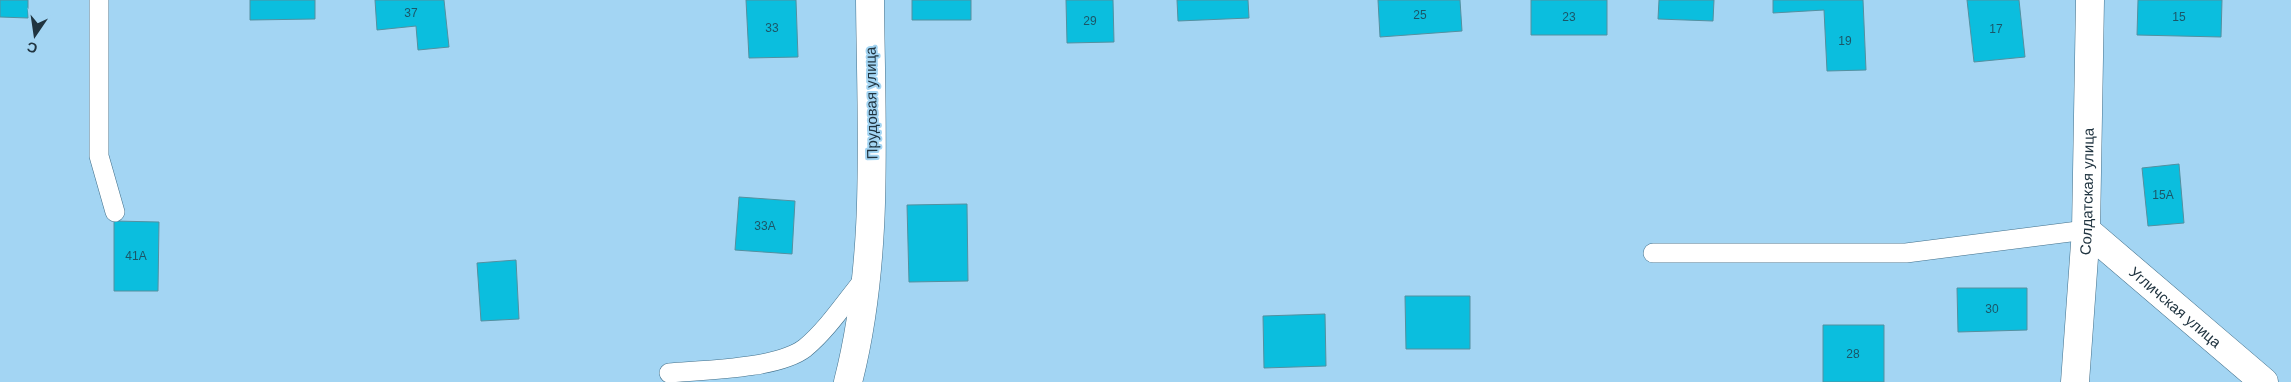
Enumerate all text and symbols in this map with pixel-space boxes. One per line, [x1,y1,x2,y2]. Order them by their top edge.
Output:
house number: 37 [404,6,418,20]
house number: 25 [1413,8,1427,22]
north arrow [10,10,60,60]
house number: 23 [1562,10,1576,24]
house number: 15 [2172,10,2186,24]
house number: 29 [1083,14,1097,28]
house number: 33 [765,21,779,35]
house number: 17 [1989,22,2003,36]
house number: 19 [1838,34,1852,48]
text: С [25,39,39,57]
street label: Прудовая улица [862,46,880,160]
street label: Солдатская улица [2076,127,2096,256]
house number: 15А [2152,188,2174,202]
house number: 33А [754,219,776,233]
house number: 41А [125,249,147,263]
street label: Угличская улица [2126,263,2226,351]
house number: 30 [1985,302,1999,316]
house number: 28 [1846,347,1860,361]

